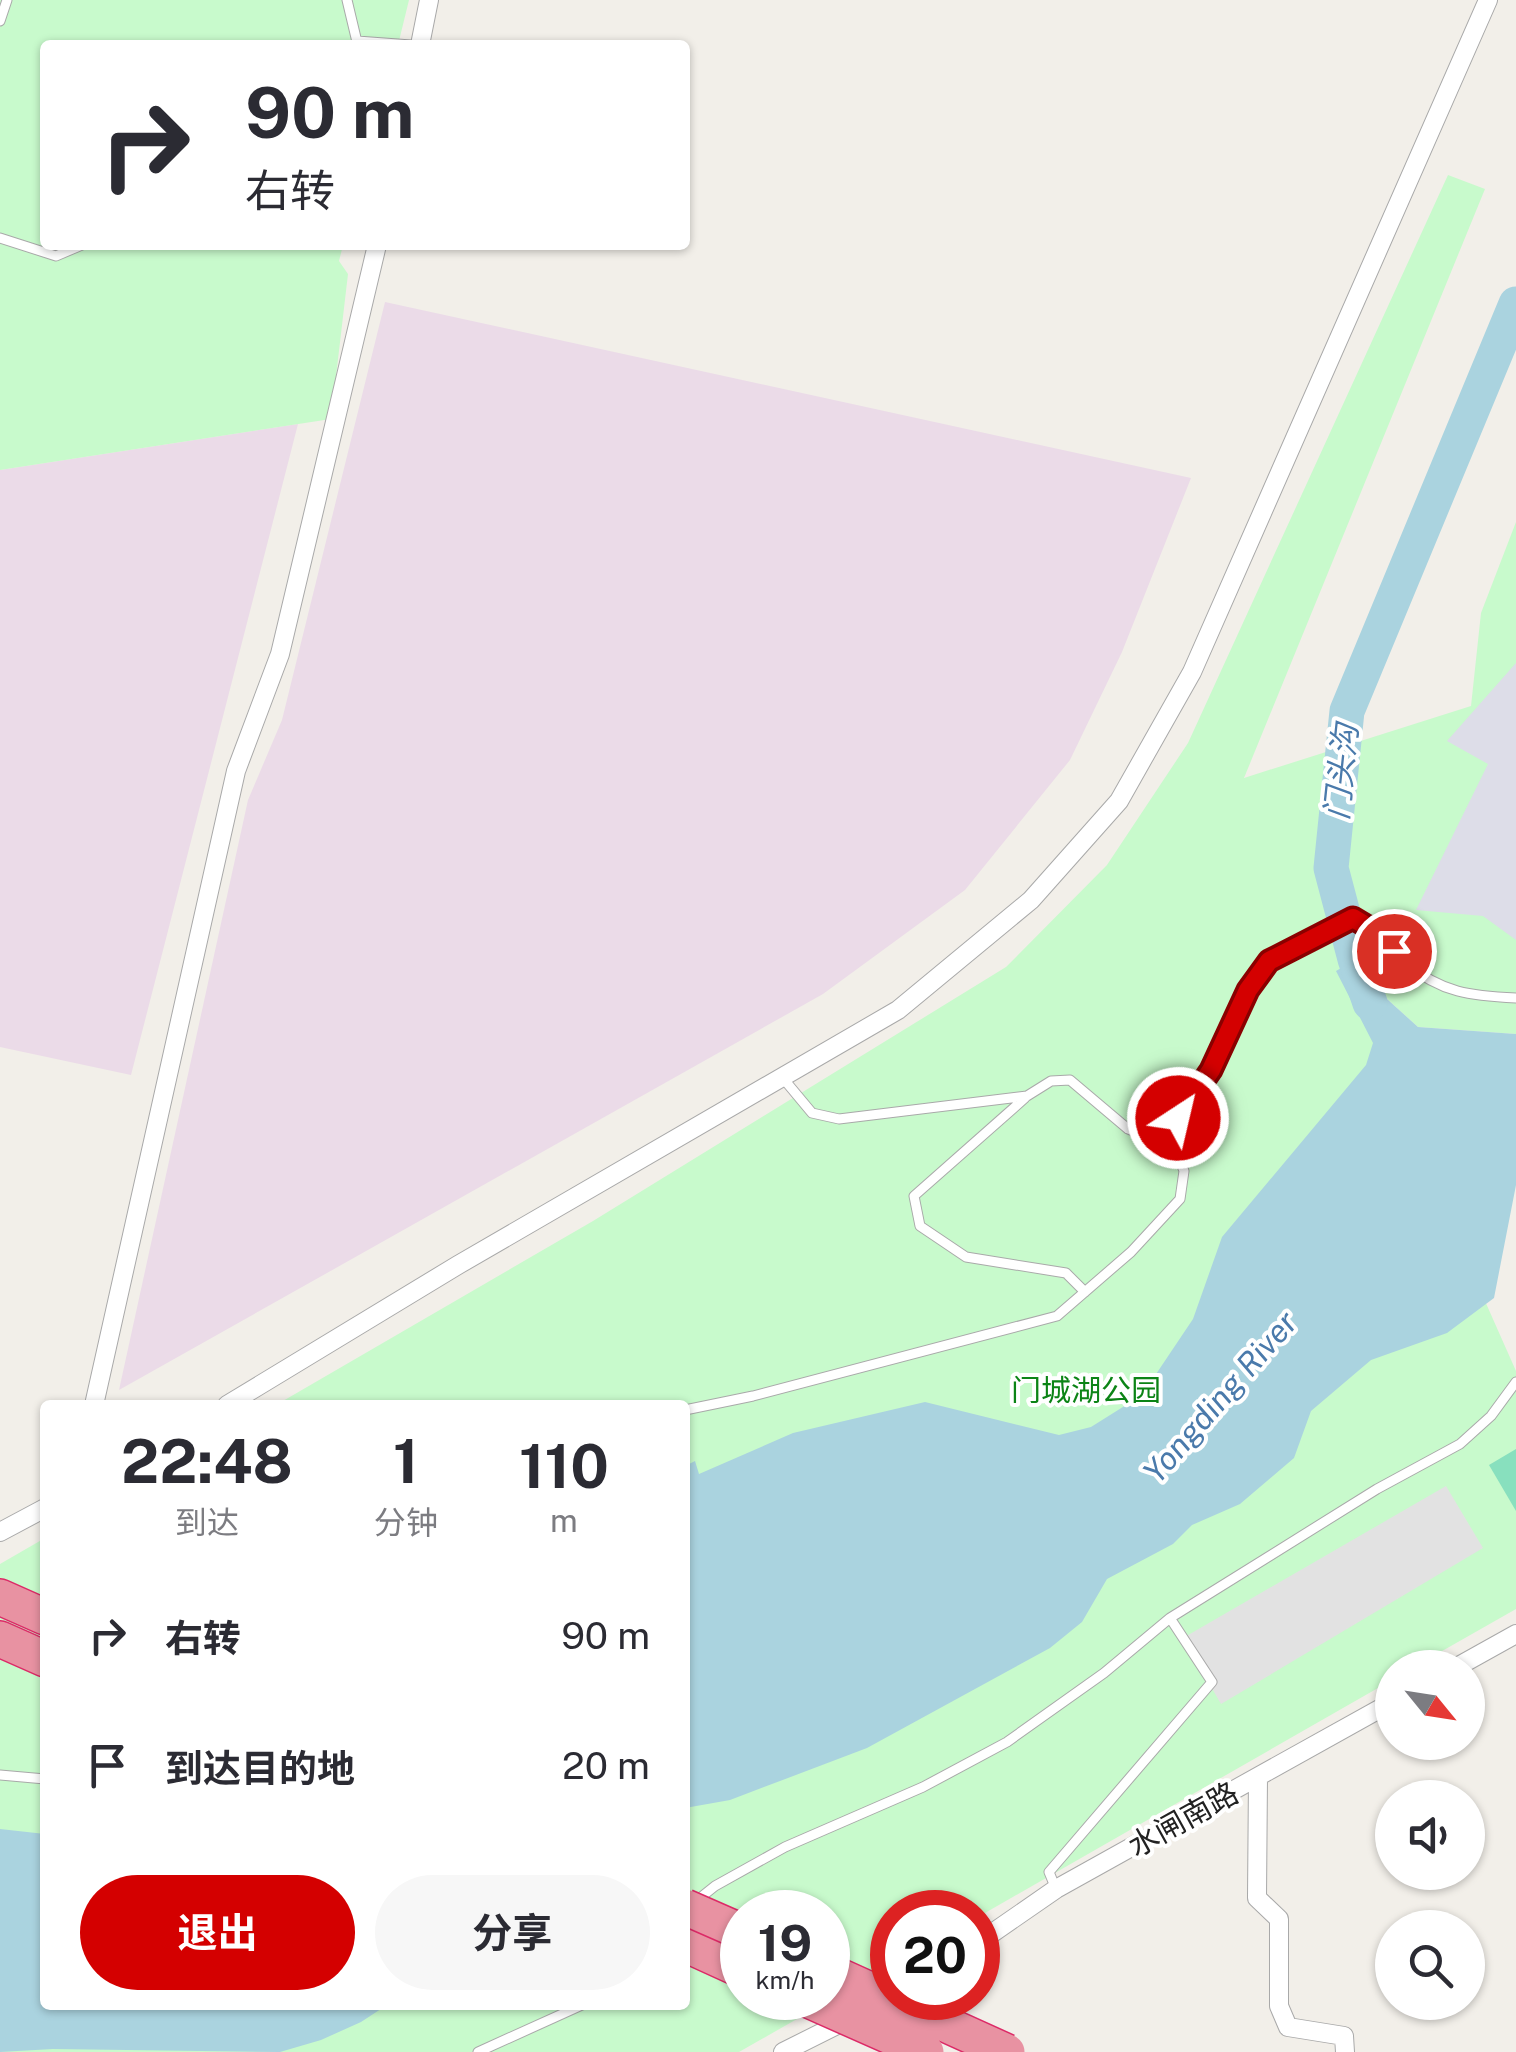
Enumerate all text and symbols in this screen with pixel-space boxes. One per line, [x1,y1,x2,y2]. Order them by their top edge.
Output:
text: 90 m [245,71,415,154]
icon: right [80,80,210,210]
text: 右转 [245,164,335,217]
water label: 门头沟 [1318,719,1365,822]
pin [1352,909,1437,994]
icon: arrive [1367,924,1422,979]
position arrow [1126,1066,1230,1170]
water label: Yongding River [1136,1303,1305,1490]
park label: 门城湖公园 [1011,1372,1161,1408]
text: 22:48 [121,1426,293,1497]
text: 1 [393,1426,419,1497]
text: 110 [519,1431,609,1502]
text: m [550,1502,578,1539]
text: 到达 [175,1504,239,1541]
text: 分钟 [374,1504,438,1541]
icon: right [80,1608,135,1663]
text: 90 m [561,1613,650,1658]
text: 右转 [165,1616,241,1661]
north arrow [1375,1650,1485,1760]
map controls [1375,1650,1485,2020]
icon: arrive [80,1738,135,1793]
text: 20 m [562,1743,650,1788]
text: 到达目的地 [165,1746,355,1791]
street label: 水闸南路 [1122,1774,1244,1864]
button: sound [1375,1780,1485,1890]
button: 退出 [80,1875,355,1990]
button: 分享 [375,1875,650,1990]
speed limit sign: 20 [870,1890,1000,2020]
button: search [1375,1910,1485,2020]
text: 19 [758,1913,812,1972]
text: km/h [756,1965,814,1995]

